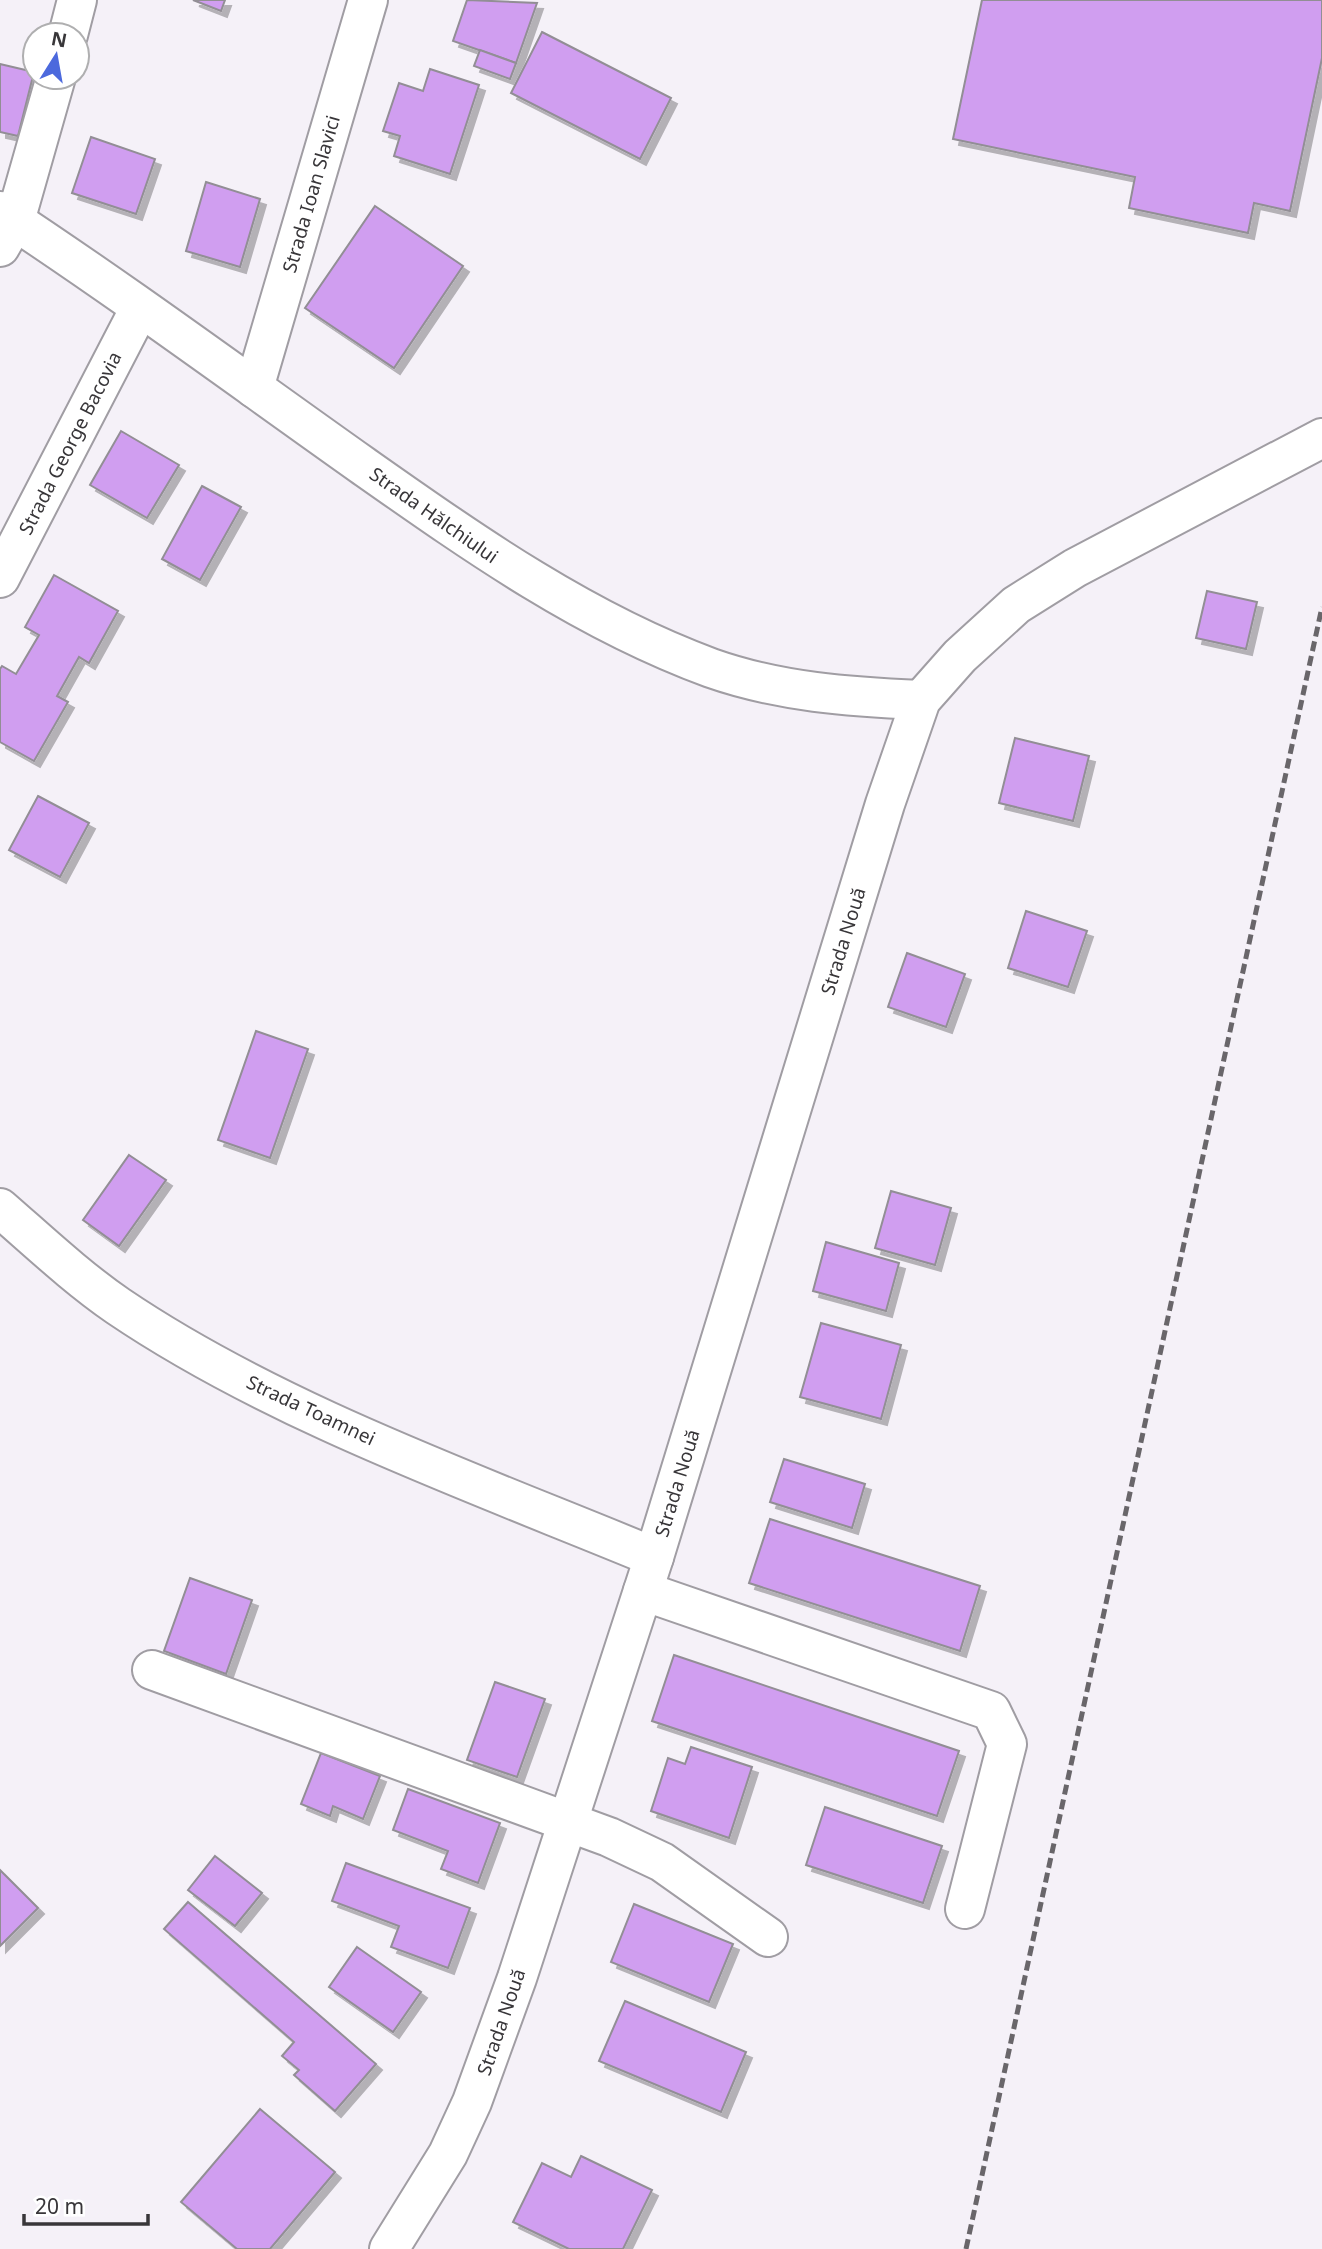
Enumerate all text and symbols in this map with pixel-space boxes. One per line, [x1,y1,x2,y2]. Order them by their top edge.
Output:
north arrow [21,21,91,91]
text: N [49,25,69,54]
street label: Strada Ioan Slavici [276,112,346,276]
street label: Strada George Bacovia [13,347,127,539]
street label: Strada Hălchiului [365,461,503,569]
street label: Strada Nouă [814,884,872,998]
street label: Strada Toamnei [242,1369,380,1451]
street label: Strada Nouă [648,1426,706,1540]
street label: Strada Nouă [471,1965,531,2079]
scale bar [24,2182,149,2226]
text: 20 m [35,2192,84,2220]

